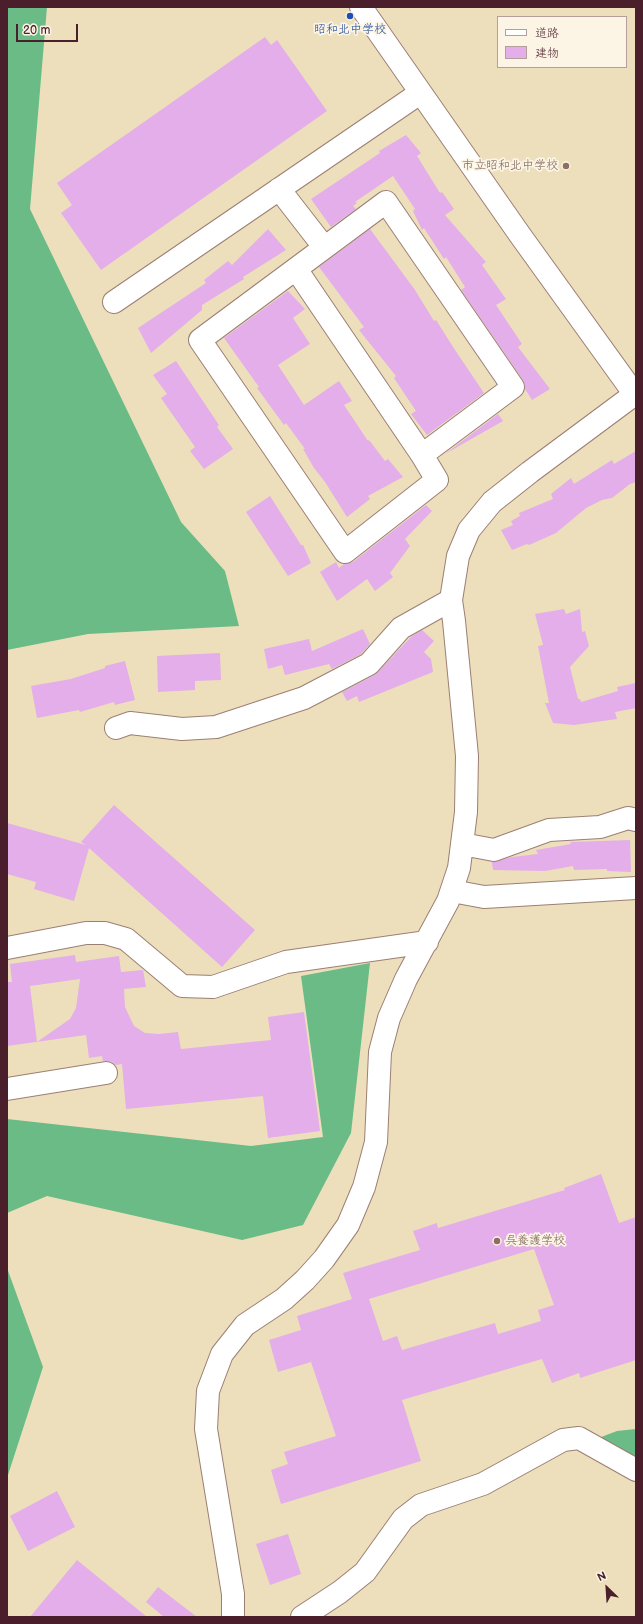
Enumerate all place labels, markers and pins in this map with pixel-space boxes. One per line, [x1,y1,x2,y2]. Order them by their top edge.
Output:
marker: 昭和北中学校 [345,11,355,21]
place label: 昭和北中学校 [314,23,386,37]
place label: 市立昭和北中学校 [462,159,558,173]
marker: 市立昭和北中学校 [561,161,571,171]
place label: 呉養護学校 [505,1234,565,1248]
marker: 呉養護学校 [492,1236,502,1246]

